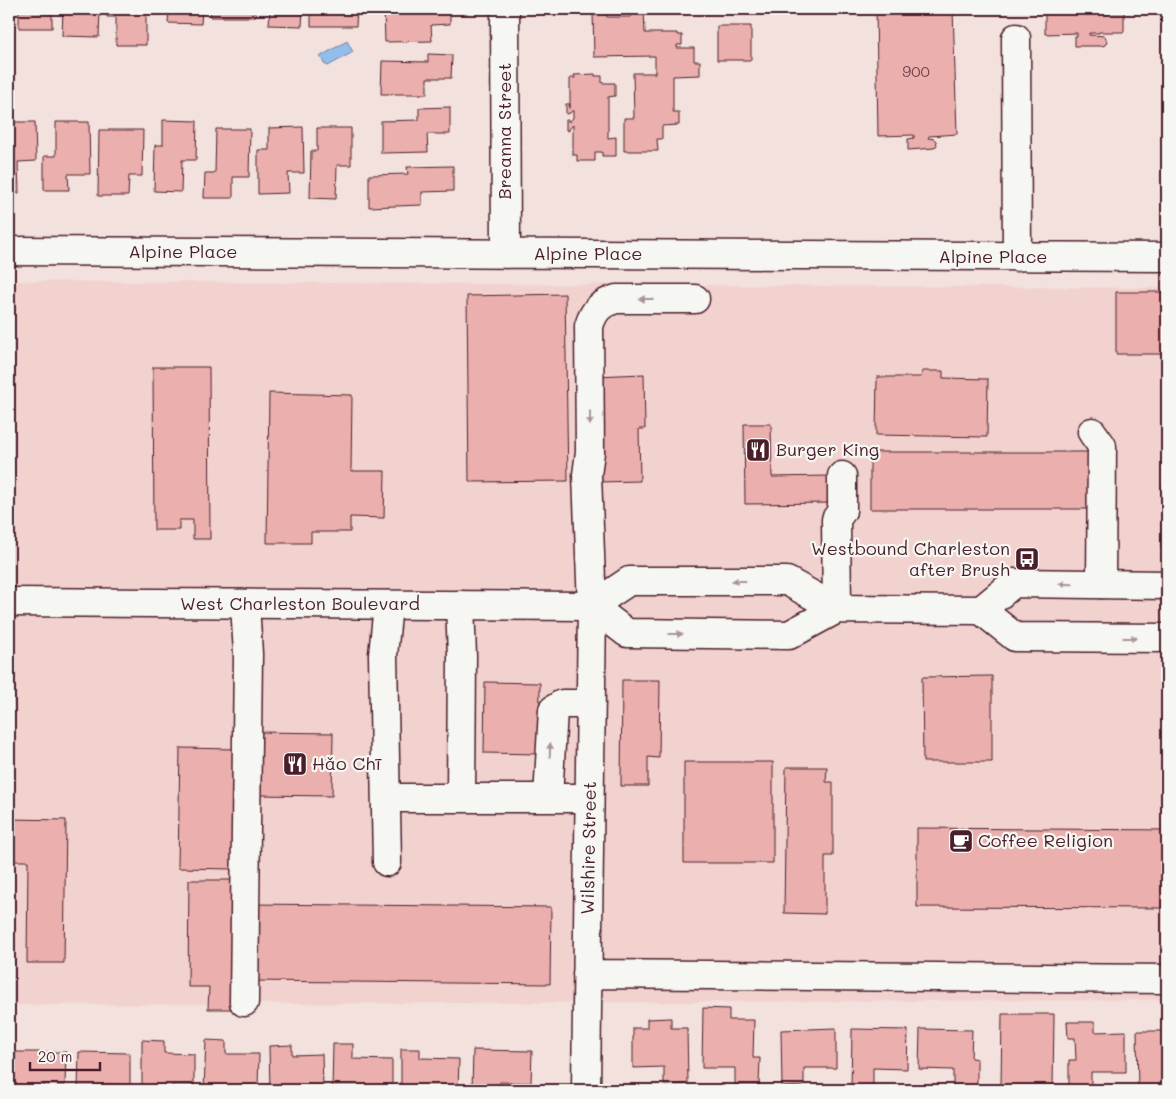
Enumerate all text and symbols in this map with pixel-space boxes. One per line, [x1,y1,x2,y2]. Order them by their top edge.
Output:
house number: 900 [902,61,930,81]
street label: Breanna Street [492,63,516,199]
street label: Alpine Place [129,239,237,263]
street label: Alpine Place [534,241,642,265]
street label: Alpine Place [939,244,1047,268]
one-way arrow [638,295,654,303]
one-way arrow [586,410,594,426]
restaurant icon: Burger King [745,437,771,463]
place label: Burger King [776,437,879,461]
place label: Westbound Charleston after Brush [811,536,1010,581]
bus stop icon: Westbound Charleston after Brush [1014,546,1040,572]
one-way arrow [730,577,746,585]
one-way arrow [1058,580,1074,588]
street label: West Charleston Boulevard [180,591,420,615]
one-way arrow [668,630,684,638]
one-way arrow [1123,634,1139,642]
one-way arrow [547,742,555,758]
restaurant icon: Hǎo Chī [282,751,308,777]
place label: Hǎo Chī [312,751,382,775]
street label: Wilshire Street [575,781,601,915]
cafe icon: Coffee Religion [948,828,974,854]
place label: Coffee Religion [978,828,1113,852]
scale bar [30,1039,100,1071]
text: 20 m [38,1046,72,1066]

